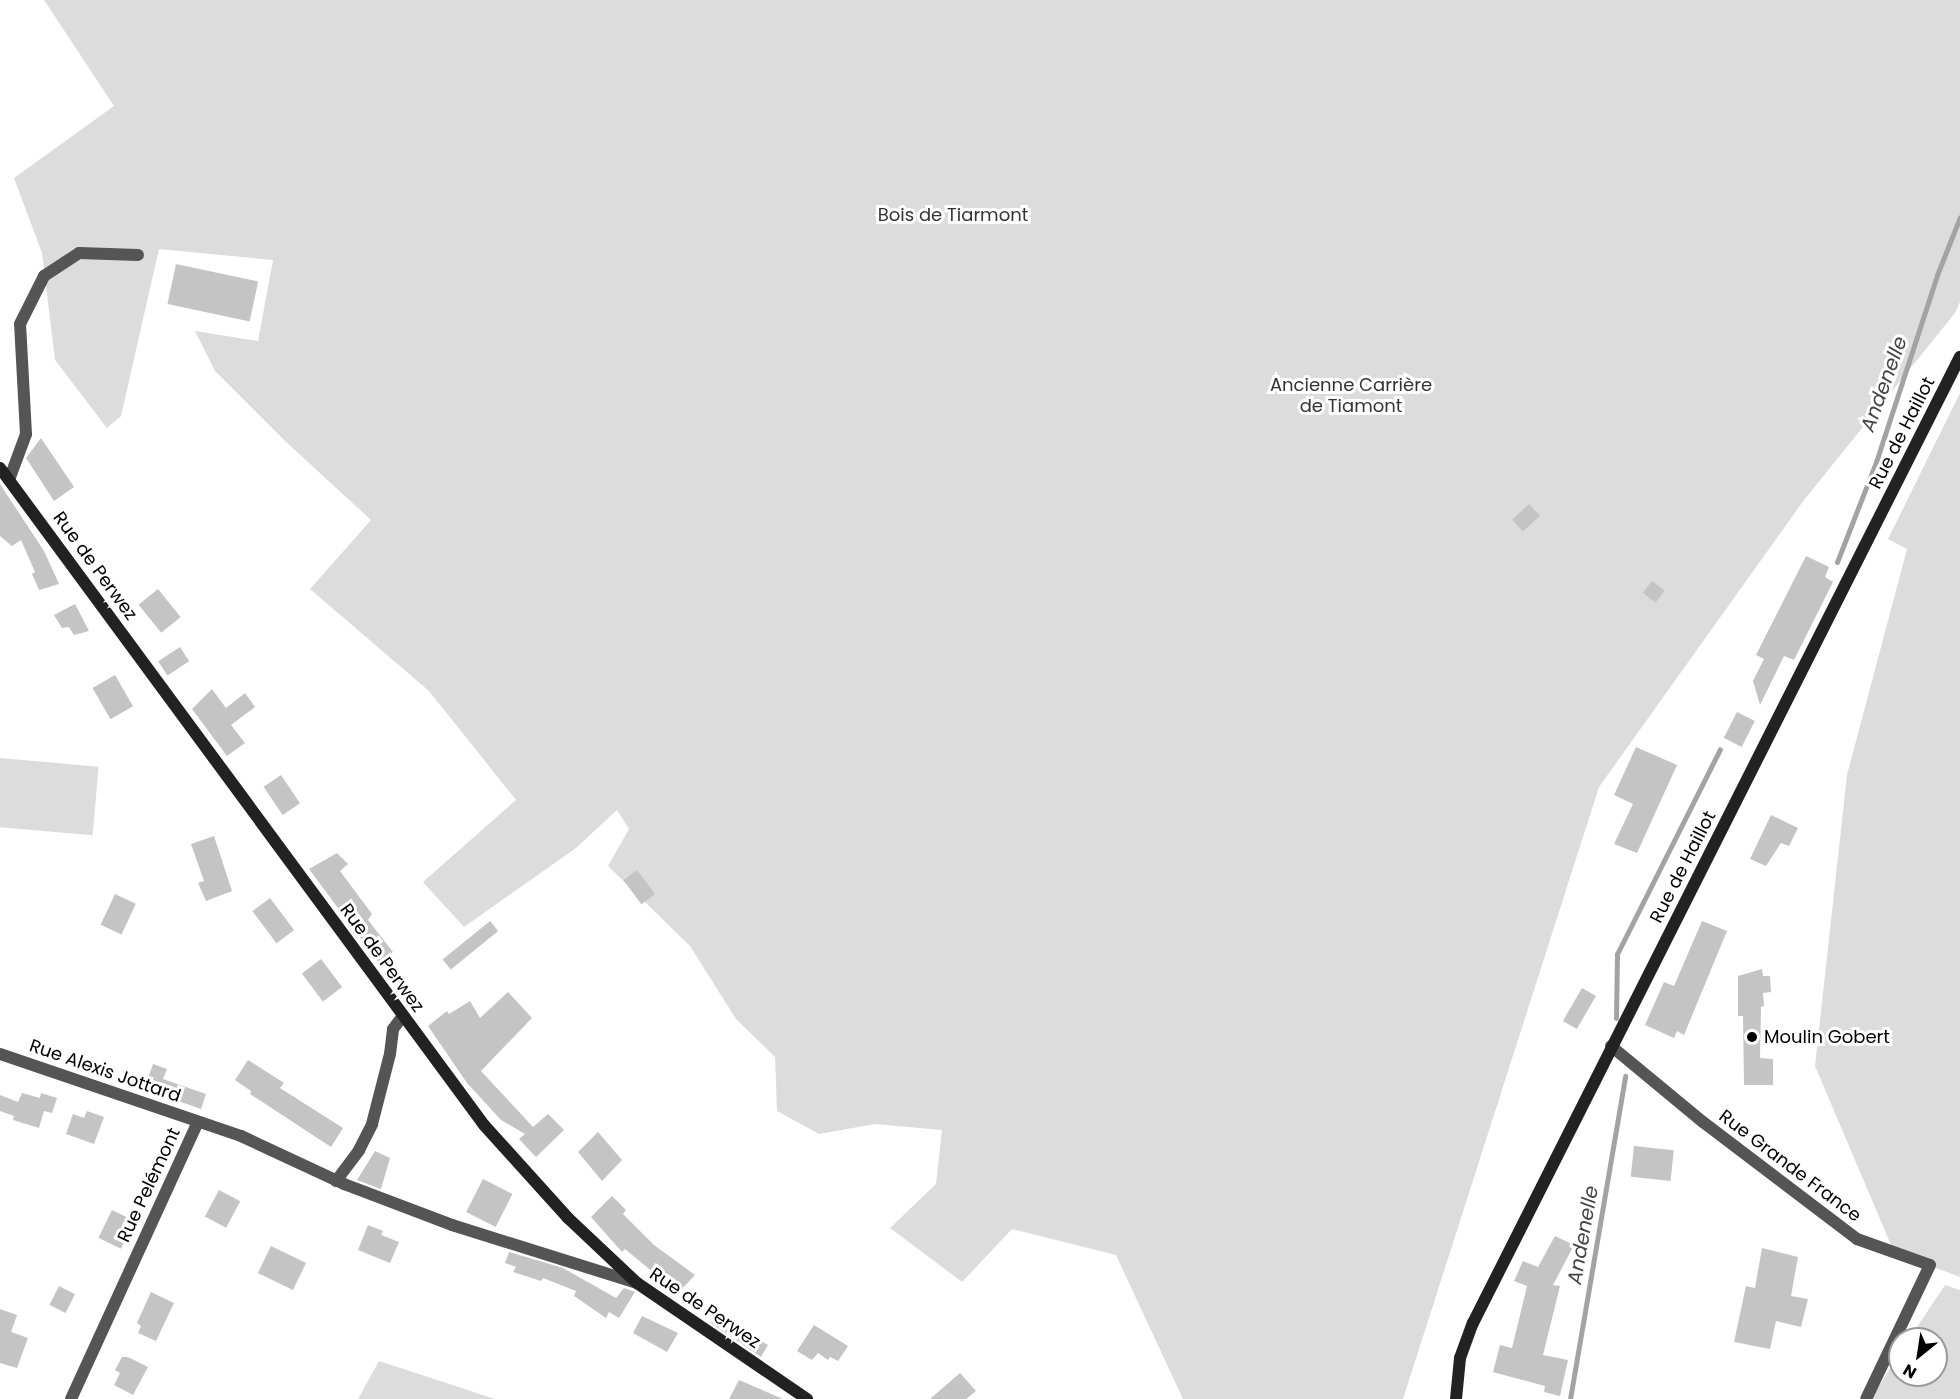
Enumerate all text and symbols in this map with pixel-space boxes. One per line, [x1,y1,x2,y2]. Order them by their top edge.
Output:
park label: Bois de Tiarmont [878,204,1028,226]
water label: Andenelle [1856,333,1912,435]
street label: Rue de Haillot [1865,374,1939,492]
park label: Ancienne Carrière de Tiamont [1270,375,1432,418]
street label: Rue de Perwez [48,507,142,625]
street label: Rue de Haillot [1646,808,1720,926]
street label: Rue de Perwez [335,899,429,1017]
place label: Moulin Gobert [1764,1026,1890,1048]
marker: Moulin Gobert [1745,1030,1759,1044]
street label: Rue Alexis Jottard [26,1035,184,1107]
street label: Rue Grande France [1715,1105,1865,1227]
street label: Rue Pelémont [113,1124,185,1246]
water label: Andenelle [1563,1184,1603,1286]
street label: Rue de Perwez [646,1263,764,1353]
north arrow [1888,1327,1948,1387]
text: N [1899,1358,1921,1384]

